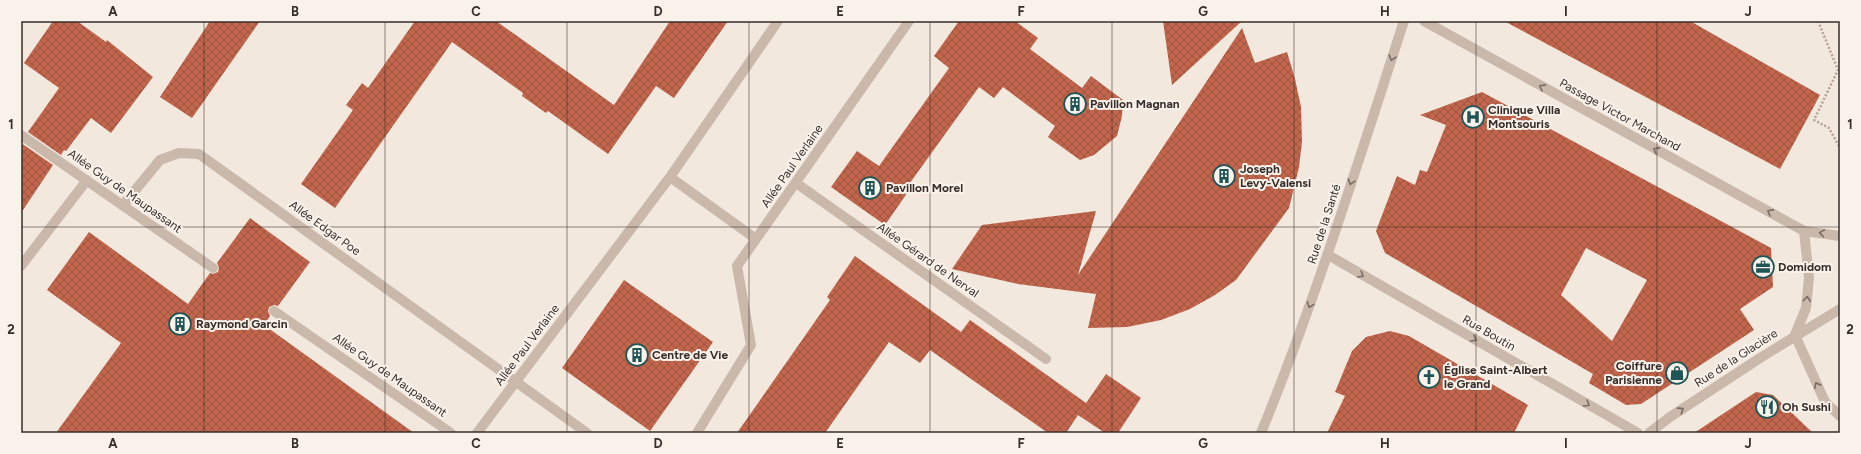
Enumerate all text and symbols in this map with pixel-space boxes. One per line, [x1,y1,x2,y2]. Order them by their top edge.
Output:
text: A [108,4,118,19]
text: B [291,4,299,19]
text: C [471,4,481,19]
text: D [653,4,663,19]
text: E [836,4,844,19]
text: F [1017,4,1025,19]
text: G [1198,4,1208,19]
text: H [1380,4,1390,19]
text: I [1564,4,1568,19]
text: J [1744,4,1752,19]
one-way arrow [1388,54,1396,61]
street label: Passage Victor Marchand [1557,76,1683,154]
one-way arrow [1539,84,1546,91]
building icon: Pavillon Magnan [1062,91,1088,117]
place label: Pavillon Magnan [1090,97,1180,111]
place label: Clinique Villa Montsouris [1488,103,1560,131]
hospital icon: Clinique Villa Montsouris [1460,104,1486,130]
text: 1 [8,117,14,132]
text: 1 [1847,117,1853,132]
street label: Allée Paul Verlaine [758,121,826,210]
street label: Allée Guy de Maupassant [65,146,185,236]
one-way arrow [1653,147,1660,154]
place label: Joseph Levy-Valensi [1240,162,1311,190]
building icon: Joseph Levy-Valensi [1211,163,1237,189]
building icon: Pavillon Morel [857,175,883,201]
one-way arrow [1348,178,1356,185]
place label: Pavillon Morel [886,181,963,195]
street label: Rue de la Santé [1304,182,1344,266]
street label: Allée Edgar Poe [287,198,364,259]
one-way arrow [1767,209,1774,217]
street label: Allée Gérard de Nerval [875,220,981,300]
one-way arrow [1819,229,1825,238]
office icon: Domidom [1750,254,1776,280]
place label: Domidom [1778,260,1832,274]
one-way arrow [1357,270,1364,278]
one-way arrow [1803,296,1812,302]
street label: Allée Paul Verlaine [492,301,562,388]
one-way arrow [1306,301,1314,308]
building icon: Raymond Garcin [167,311,193,337]
street label: Rue Boutin [1460,312,1518,354]
place label: Raymond Garcin [196,317,288,331]
text: 2 [7,322,15,337]
text: 2 [1846,322,1854,337]
street label: Rue de la Glacière [1692,326,1781,390]
street label: Allée Guy de Maupassant [330,330,450,420]
one-way arrow [1470,335,1477,342]
building icon: Centre de Vie [624,342,650,368]
place label: Centre de Vie [652,348,728,362]
place label: Coiffure Parisienne [1605,359,1662,387]
shop icon: Coiffure Parisienne [1664,360,1690,386]
place label: Église Saint-Albert le Grand [1444,363,1548,391]
church icon: Église Saint-Albert le Grand [1416,364,1442,390]
one-way arrow [1814,382,1822,389]
restaurant icon: Oh Sushi [1754,394,1780,420]
one-way arrow [1583,399,1590,406]
place label: Oh Sushi [1782,400,1831,414]
one-way arrow [1677,407,1684,415]
text: A [108,436,118,451]
text: B [291,436,299,451]
text: C [471,436,481,451]
text: D [653,436,663,451]
text: E [836,436,844,451]
text: F [1017,436,1025,451]
text: G [1198,436,1208,451]
text: H [1380,436,1390,451]
text: I [1564,436,1568,451]
text: J [1744,436,1752,451]

